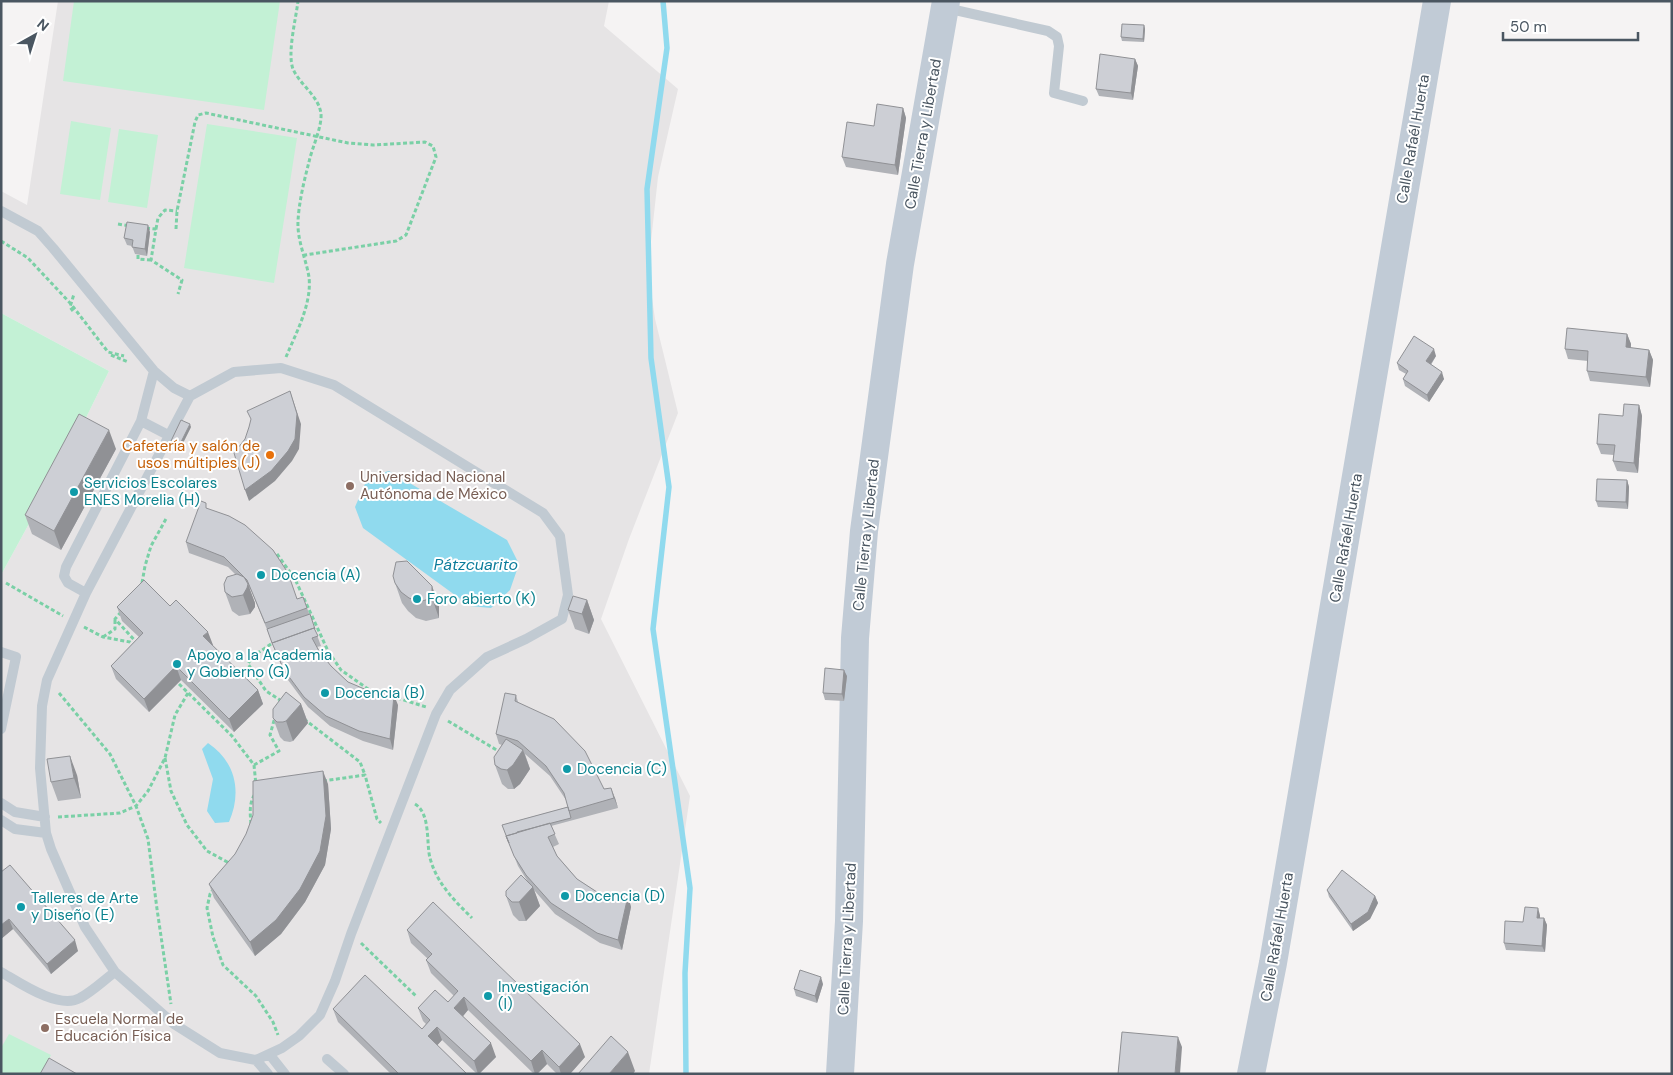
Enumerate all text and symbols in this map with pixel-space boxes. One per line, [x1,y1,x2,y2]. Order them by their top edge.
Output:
north arrow [10,10,60,60]
scale bar [1503,10,1638,42]
text: N [34,15,53,35]
text: 50 m [1510,17,1547,37]
street label: Calle Tierra y Libertad [900,57,946,211]
street label: Calle Rafaél Huerta [1392,73,1434,205]
place label: Cafetería y salón de usos múltiples (J) [122,436,260,473]
marker: Cafetería y salón de usos múltiples (J) [264,449,276,461]
street label: Calle Tierra y Libertad [848,458,884,612]
place label: Universidad Nacional Autónoma de México [360,467,507,504]
street label: Calle Rafaél Huerta [1325,472,1367,604]
place label: Servicios Escolares ENES Morelia (H) [84,473,217,510]
marker: Universidad Nacional Autónoma de México [344,480,356,492]
marker: Servicios Escolares ENES Morelia (H) [68,486,80,498]
water label: Pátzcuarito [434,554,518,575]
place label: Docencia (A) [271,565,360,585]
marker: Docencia (A) [255,569,267,581]
place label: Foro abierto (K) [427,589,535,609]
marker: Foro abierto (K) [411,593,423,605]
place label: Apoyo a la Academia y Gobierno (G) [187,645,332,682]
marker: Apoyo a la Academia y Gobierno (G) [171,658,183,670]
place label: Docencia (B) [335,683,425,703]
marker: Docencia (B) [319,687,331,699]
place label: Docencia (C) [577,759,667,779]
marker: Docencia (C) [561,763,573,775]
street label: Calle Tierra y Libertad [833,862,861,1016]
street label: Calle Rafaél Huerta [1256,871,1298,1003]
place label: Docencia (D) [575,886,665,906]
place label: Talleres de Arte y Diseño (E) [31,888,139,925]
marker: Docencia (D) [559,890,571,902]
marker: Talleres de Arte y Diseño (E) [15,901,27,913]
place label: Investigación (I) [498,977,589,1014]
marker: Investigación (I) [482,990,494,1002]
place label: Escuela Normal de Educación Física [55,1009,184,1046]
marker: Escuela Normal de Educación Física [39,1022,51,1034]

